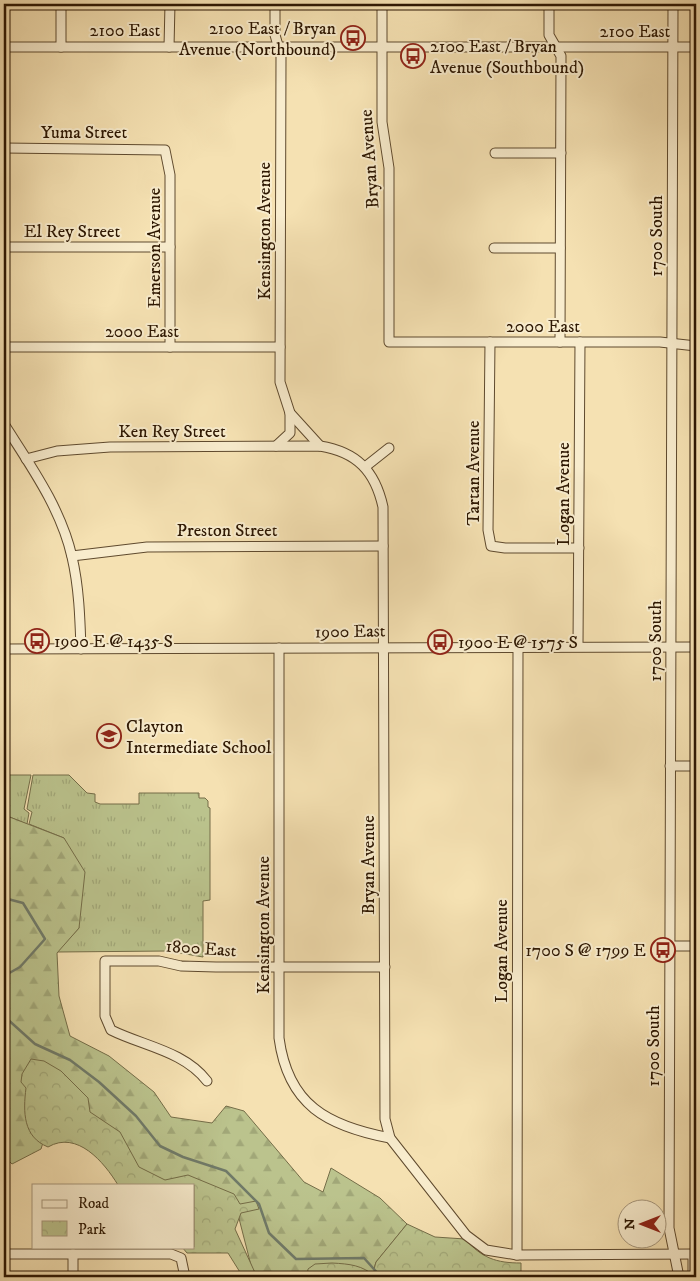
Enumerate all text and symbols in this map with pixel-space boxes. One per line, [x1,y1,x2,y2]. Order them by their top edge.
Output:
place label: 2100 East / Bryan Avenue (Northbound) [179,18,337,61]
street label: 2100 East [90,20,161,42]
street label: 2100 East [600,21,671,43]
bus stop icon: 2100 East / Bryan Avenue (Northbound) [340,25,366,51]
place label: 2100 East / Bryan Avenue (Southbound) [430,36,584,79]
bus stop icon: 2100 East / Bryan Avenue (Southbound) [400,43,426,69]
street label: Bryan Avenue [356,109,384,209]
street label: Yuma Street [41,122,127,144]
street label: Kensington Avenue [254,162,276,300]
street label: Emerson Avenue [144,188,166,308]
street label: 1700 South [646,195,668,277]
street label: El Rey Street [24,221,120,243]
street label: 2000 East [506,316,580,338]
street label: 2000 East [105,321,179,343]
street label: Ken Rey Street [118,421,226,443]
street label: Tartan Avenue [463,421,485,525]
street label: Logan Avenue [553,442,575,546]
street label: Preston Street [177,520,278,542]
street label: 1700 South [645,600,667,682]
street label: 1900 East [314,620,386,644]
bus stop icon: 1900 E @ 1435 S [24,628,50,654]
bus stop icon: 1900 E @ 1575 S [427,629,453,655]
place label: 1900 E @ 1435 S [54,631,173,653]
place label: 1900 E @ 1575 S [458,632,578,654]
place label: Clayton Intermediate School [126,716,272,759]
school or university icon: Clayton Intermediate School [96,723,122,749]
street label: Bryan Avenue [358,815,380,915]
street label: Kensington Avenue [253,856,275,994]
street label: Logan Avenue [491,899,513,1003]
street label: 1800 East [165,936,237,962]
bus stop icon: 1700 S @ 1799 E [650,937,676,963]
place label: 1700 S @ 1799 E [525,940,646,962]
street label: 1700 South [643,1005,665,1087]
legend [32,1184,195,1248]
text: Road [78,1194,110,1213]
north arrow [618,1198,668,1248]
text: N [621,1218,639,1230]
text: Park [78,1220,107,1239]

